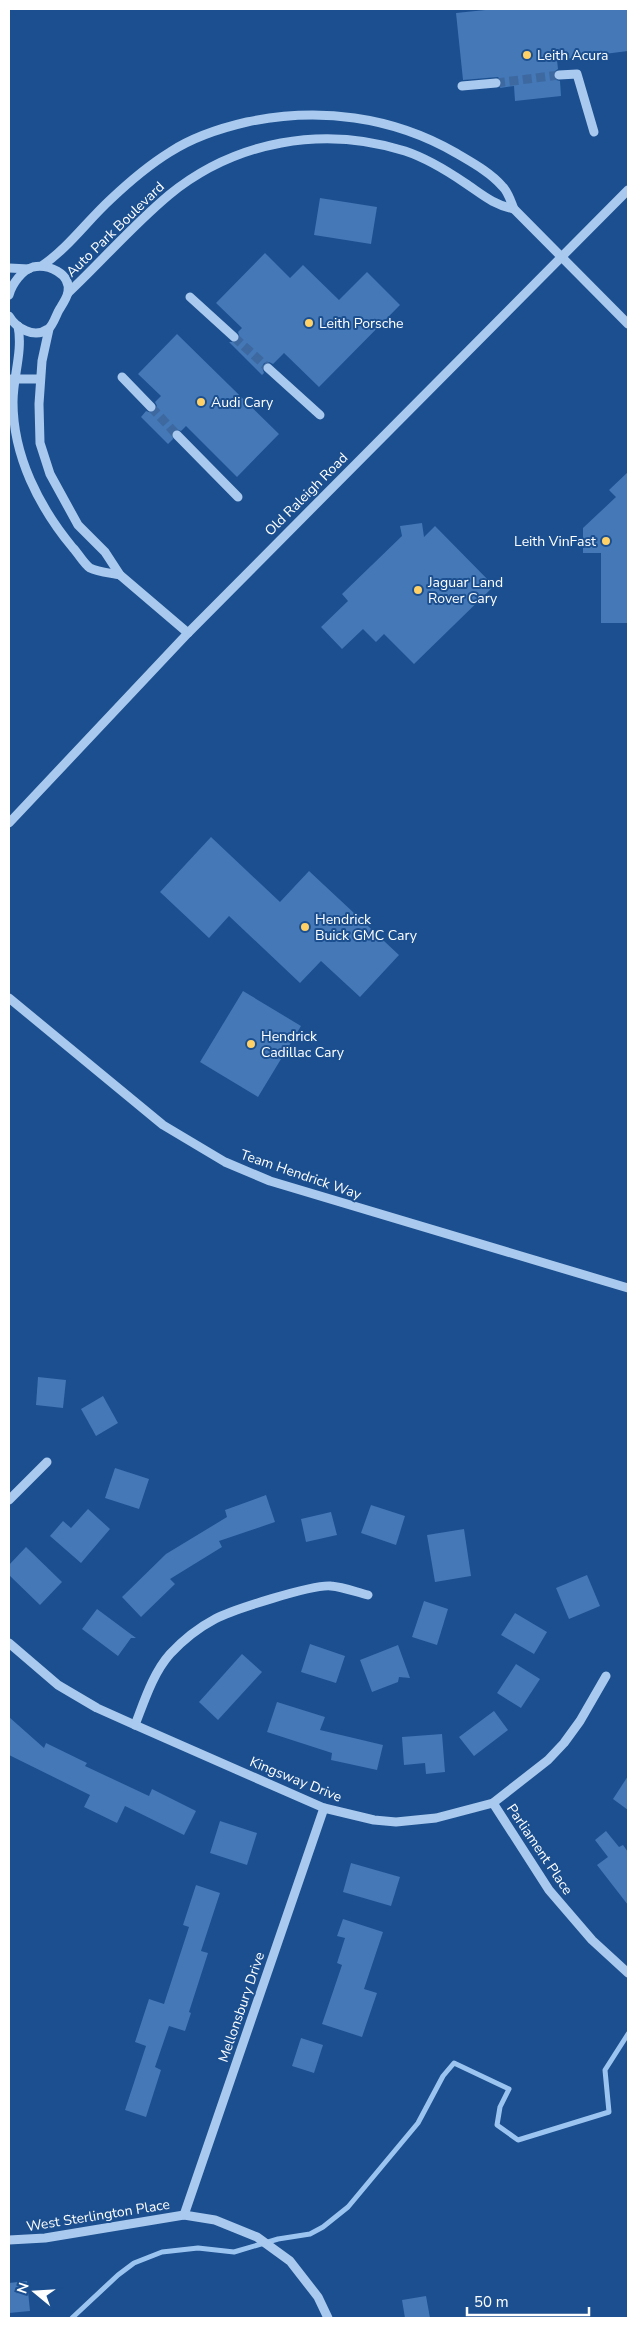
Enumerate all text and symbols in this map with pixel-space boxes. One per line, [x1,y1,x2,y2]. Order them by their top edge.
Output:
place label: Leith Acura [537,46,609,65]
marker: Leith Acura [521,49,533,61]
street label: Auto Park Boulevard [62,177,169,281]
place label: Leith Porsche [319,314,404,333]
marker: Leith Porsche [303,317,315,329]
place label: Audi Cary [211,393,274,412]
marker: Audi Cary [195,396,207,408]
street label: Old Raleigh Road [261,449,352,540]
place label: Leith VinFast [514,532,596,551]
marker: Leith VinFast [600,535,612,547]
place label: Jaguar Land Rover Cary [427,573,503,608]
marker: Jaguar Land Rover Cary [412,584,424,596]
place label: Hendrick Buick GMC Cary [315,910,418,945]
marker: Hendrick Buick GMC Cary [299,921,311,933]
place label: Hendrick Cadillac Cary [261,1027,345,1062]
marker: Hendrick Cadillac Cary [245,1038,257,1050]
street label: Team Hendrick Way [238,1145,364,1204]
street label: Kingsway Drive [247,1752,345,1807]
street label: Parliament Place [502,1800,577,1898]
street label: Mellonsbury Drive [214,1949,269,2065]
street label: West Sterlington Place [25,2195,171,2236]
north arrow [10,2267,60,2317]
text: N [12,2280,34,2296]
scale bar [467,2284,590,2316]
text: 50 m [474,2292,509,2312]

